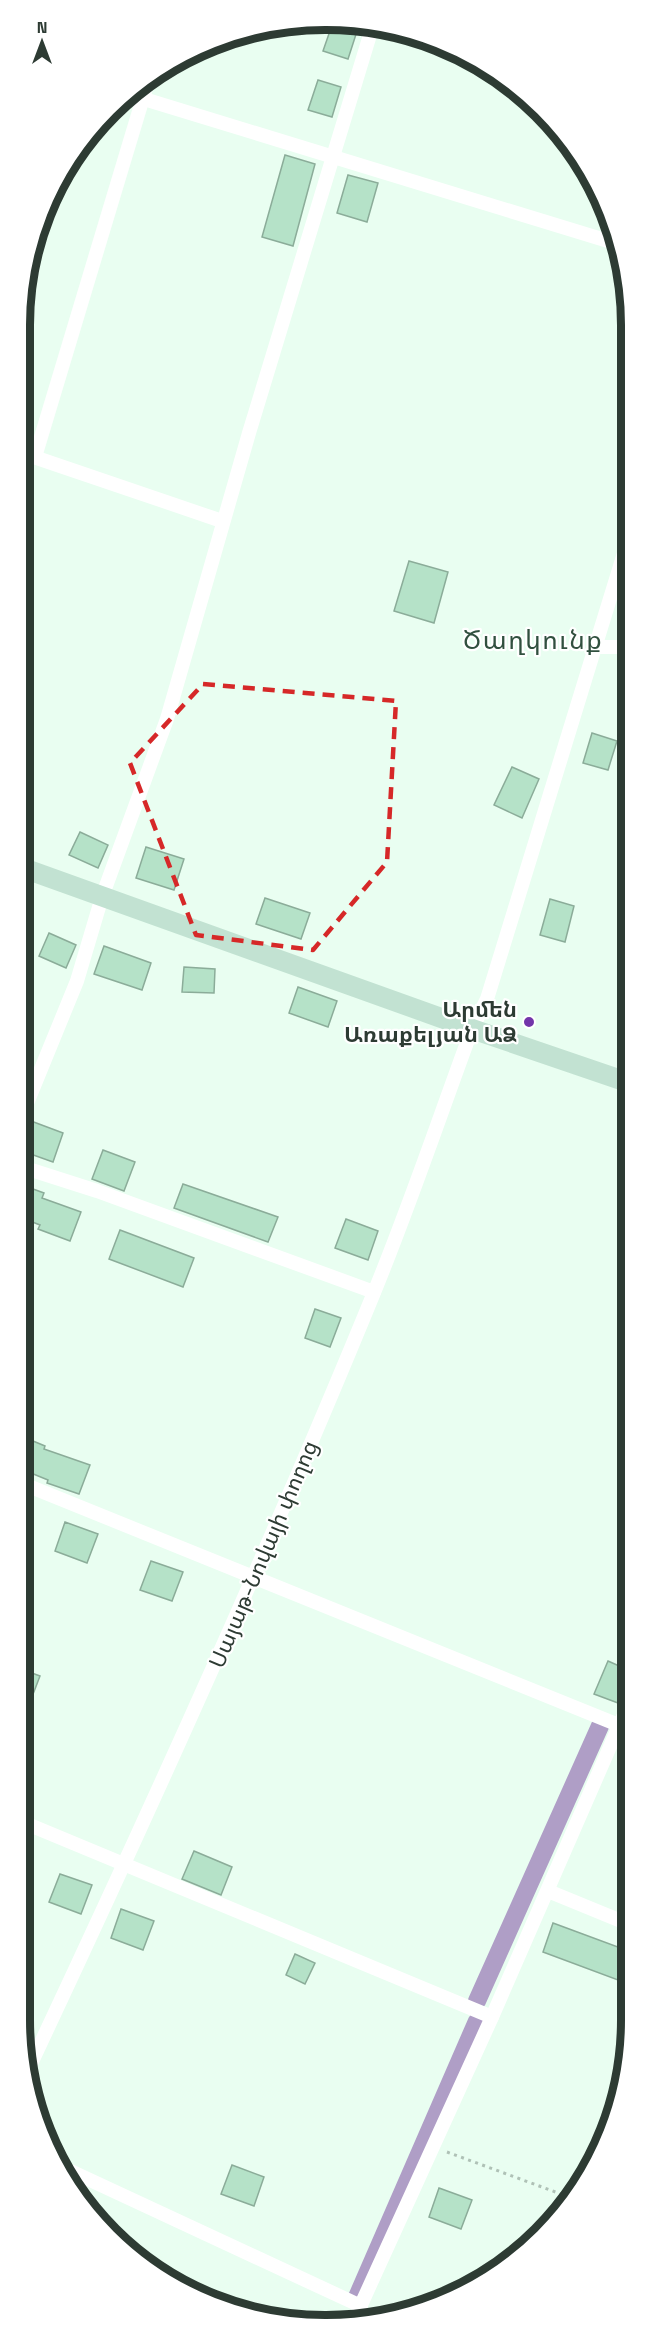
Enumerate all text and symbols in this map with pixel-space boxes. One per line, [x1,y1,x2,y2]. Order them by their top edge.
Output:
north arrow [12,12,72,72]
text: N [37,17,47,38]
district label: Ծաղկունք [463,623,603,657]
place label: Արմեն Առաքելյան ԱՁ [344,995,517,1048]
marker: Արմեն Առաքելյան ԱՁ [522,1015,536,1029]
street label: Սայաթ-Նովայի փողոց [202,1436,324,1672]

